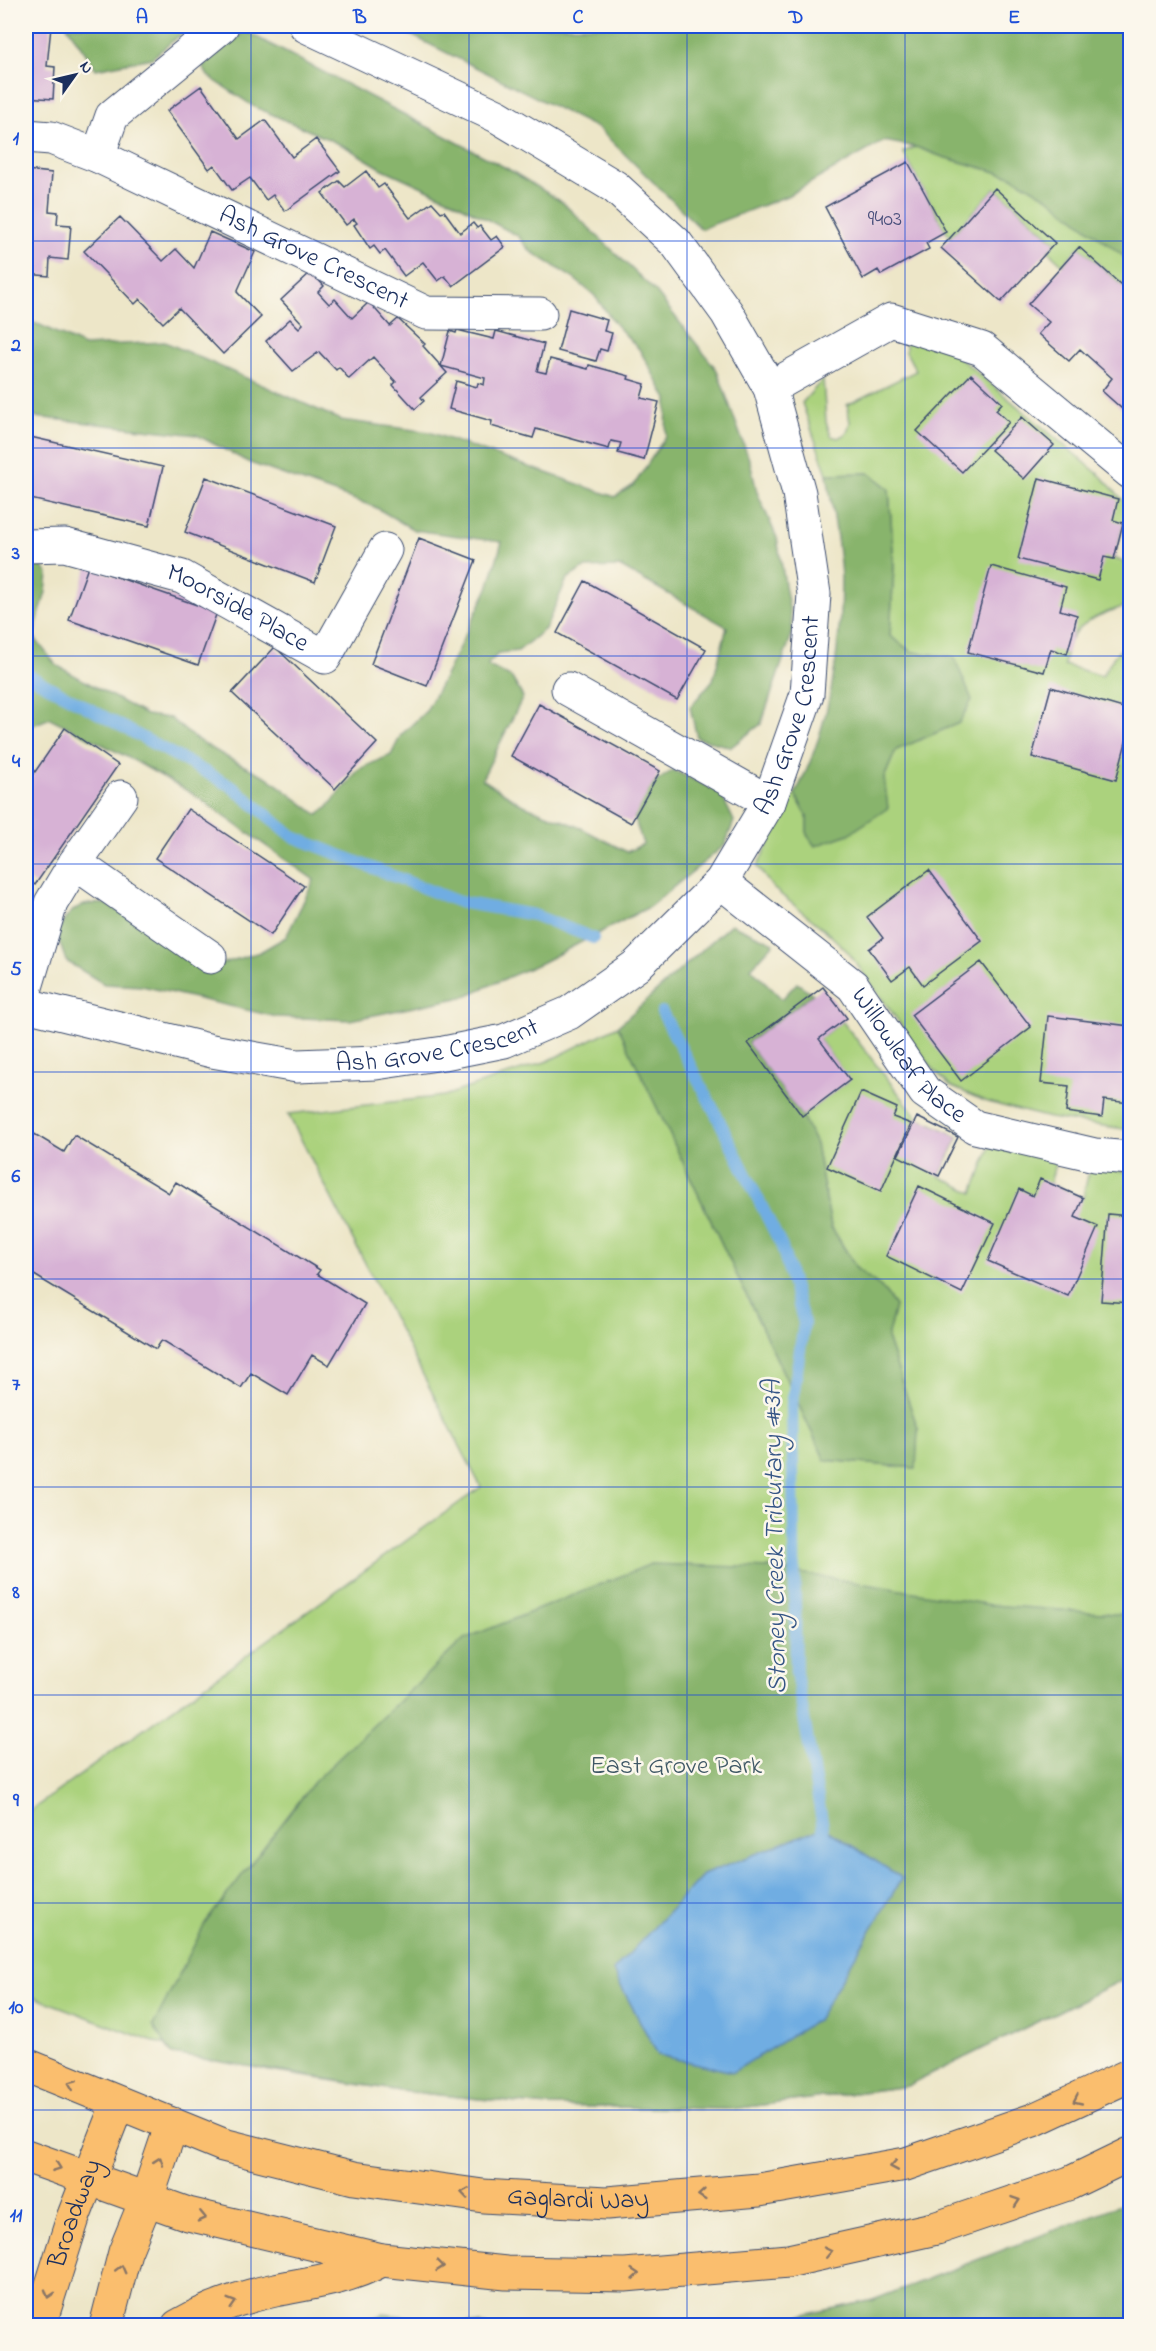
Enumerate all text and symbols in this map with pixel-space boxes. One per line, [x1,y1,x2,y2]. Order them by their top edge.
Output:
text: A [136,4,148,33]
text: B [352,4,367,33]
text: C [573,4,584,33]
text: D [788,4,803,33]
text: E [1008,4,1020,33]
north arrow [45,45,105,105]
text: N [73,57,99,79]
text: 1 [13,125,20,154]
street label: Ash Grove Crescent [212,197,415,321]
house number: 9403 [868,204,902,236]
text: 2 [10,332,21,361]
text: 3 [11,540,20,569]
street label: Moorside Place [163,555,316,663]
street label: Ash Grove Crescent [746,614,831,824]
text: 4 [12,748,21,777]
text: 5 [10,956,22,985]
street label: Willowleaf Place [840,980,974,1134]
street label: Ash Grove Crescent [335,1009,545,1084]
text: 6 [12,1163,21,1192]
text: 7 [12,1371,21,1400]
water label: Stoney Creek Tributary #3A [754,1378,798,1694]
text: 8 [11,1579,20,1608]
park label: East Grove Park [590,1748,763,1786]
text: 9 [12,1787,20,1816]
text: 10 [9,1994,24,2023]
one-way arrow [67,2079,78,2091]
one-way arrow [1073,2092,1084,2104]
street label: Broadway [39,2154,113,2274]
one-way arrow [152,2156,165,2167]
one-way arrow [890,2159,900,2172]
one-way arrow [51,2160,61,2173]
street label: Gaglardi Way [506,2178,650,2223]
one-way arrow [461,2188,470,2200]
one-way arrow [697,2188,706,2201]
one-way arrow [1010,2196,1021,2208]
text: 11 [10,2202,23,2231]
one-way arrow [197,2210,207,2223]
one-way arrow [823,2246,833,2259]
one-way arrow [436,2259,445,2272]
one-way arrow [114,2264,126,2275]
one-way arrow [630,2268,639,2281]
one-way arrow [44,2288,56,2299]
one-way arrow [226,2298,237,2310]

